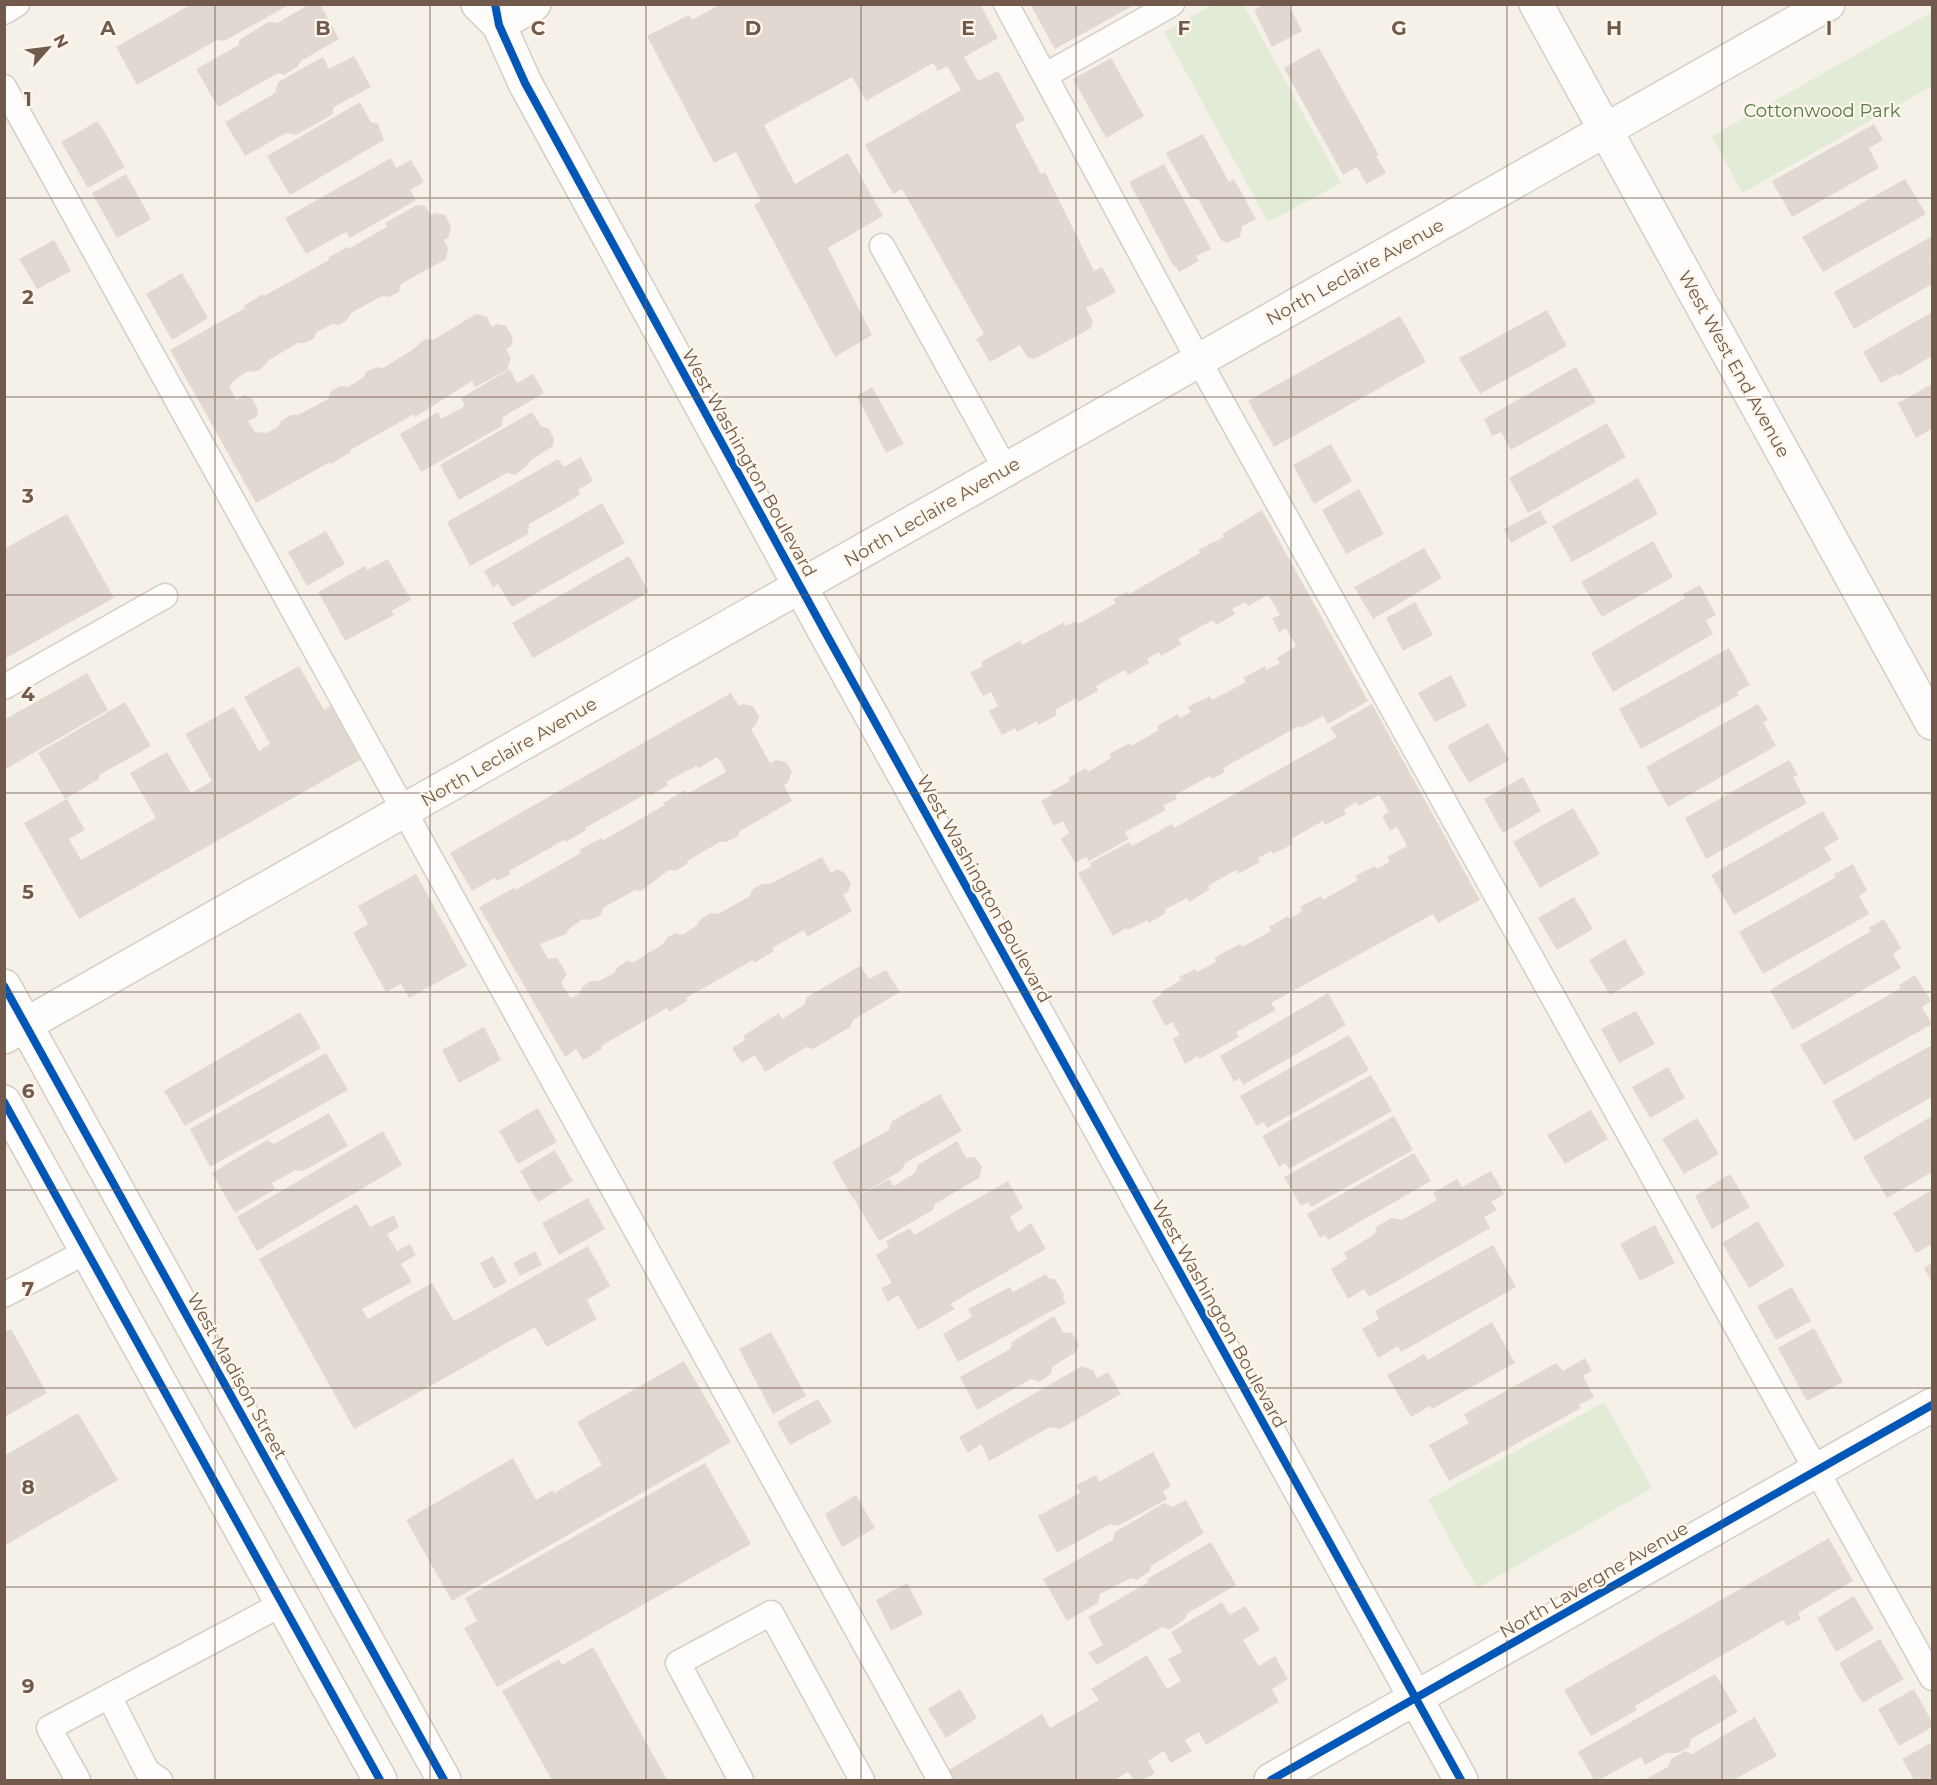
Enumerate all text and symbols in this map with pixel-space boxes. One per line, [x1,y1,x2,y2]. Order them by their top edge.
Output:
text: A [99,16,116,40]
text: B [315,16,331,40]
text: C [531,16,546,40]
text: D [745,16,761,40]
text: E [961,16,975,40]
text: F [1178,16,1191,40]
text: G [1391,16,1407,40]
text: H [1606,16,1622,40]
text: I [1826,16,1832,40]
north arrow [18,18,78,78]
text: N [49,31,72,51]
text: 1 [24,87,32,111]
park label: Cottonwood Park [1743,100,1901,122]
street label: North Leclaire Avenue [1262,214,1448,330]
street label: West West End Avenue [1673,267,1795,461]
text: 2 [22,285,34,309]
street label: West Washington Boulevard [677,345,821,581]
street label: North Leclaire Avenue [840,452,1024,571]
text: 3 [21,484,34,508]
text: 4 [21,682,35,706]
street label: North Leclaire Avenue [417,692,601,811]
street label: West Washington Boulevard [912,771,1056,1007]
text: 5 [22,880,34,904]
text: 6 [22,1079,35,1103]
street label: West Washington Boulevard [1147,1196,1291,1432]
text: 7 [22,1277,34,1301]
street label: West Madison Street [182,1289,292,1463]
text: 8 [21,1475,35,1499]
street label: North Lavergne Avenue [1496,1517,1692,1643]
text: 9 [22,1674,34,1698]

